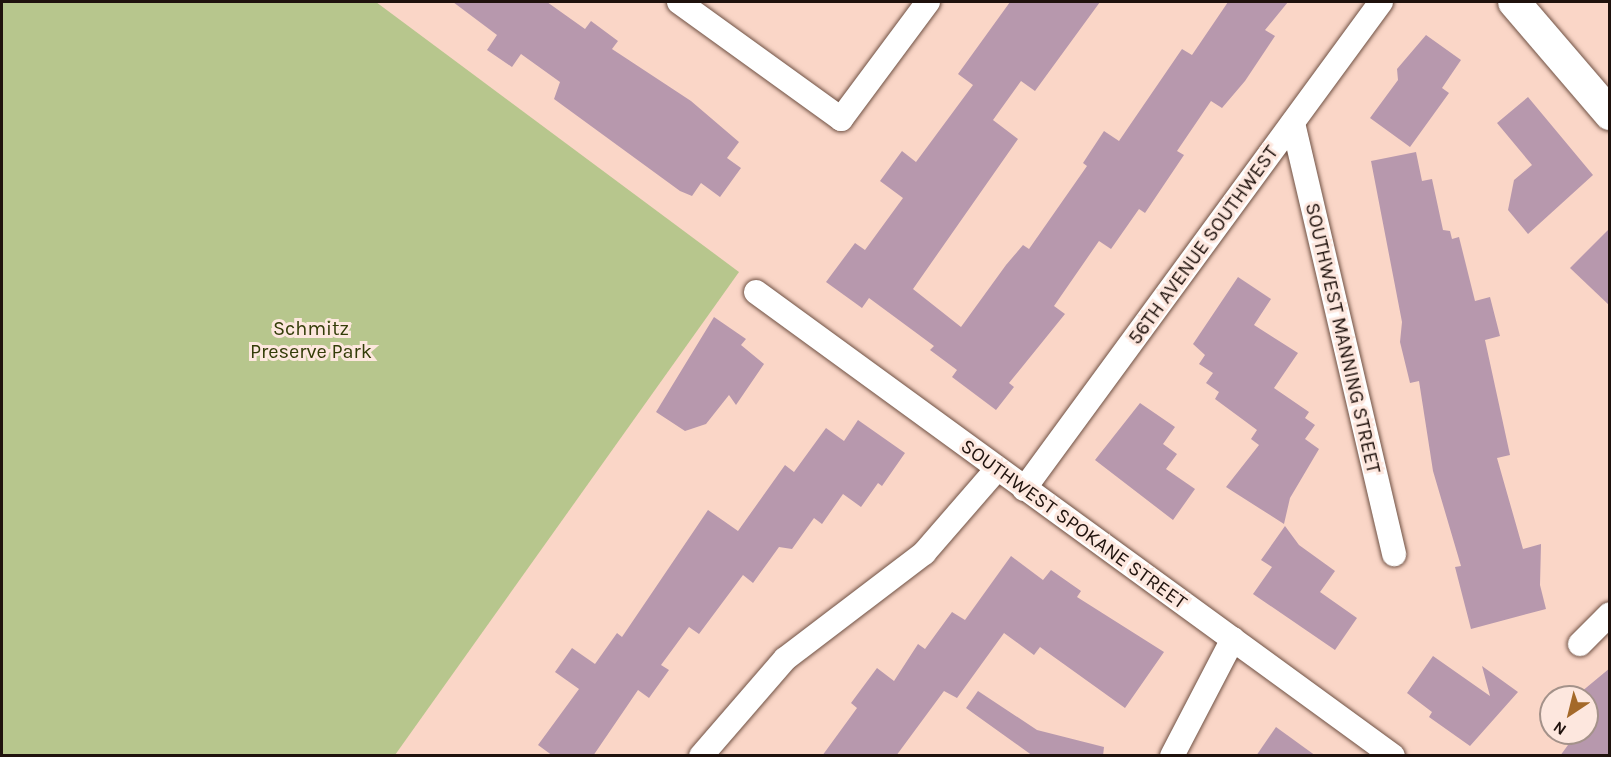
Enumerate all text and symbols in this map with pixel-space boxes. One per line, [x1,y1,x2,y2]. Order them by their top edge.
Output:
street label: 56TH AVENUE SOUTHWEST [1123,141,1283,349]
street label: SOUTHWEST MANNING STREET [1300,200,1386,476]
park label: Schmitz Preserve Park [250,316,372,363]
street label: SOUTHWEST SPOKANE STREET [956,434,1192,614]
north arrow [1539,685,1599,745]
text: N [1549,717,1570,740]

